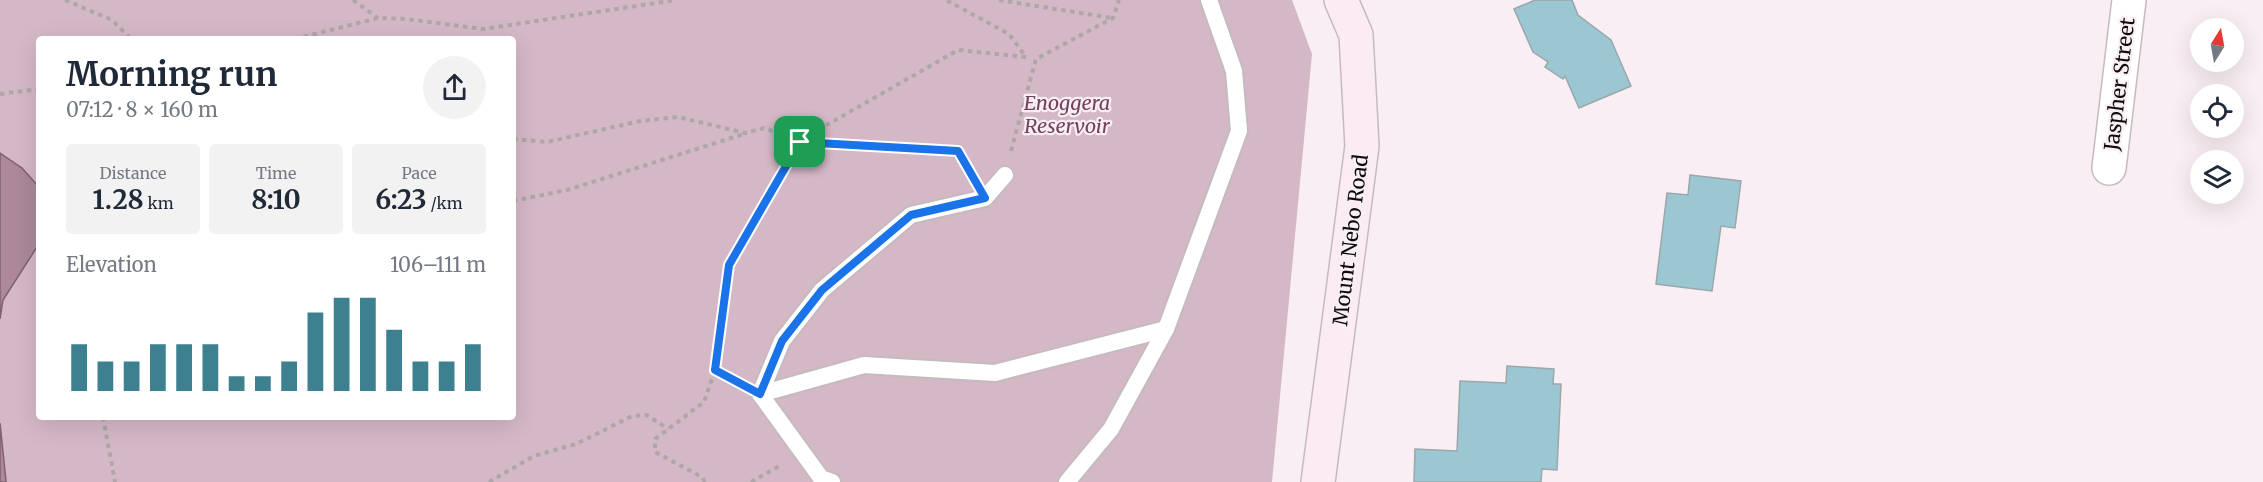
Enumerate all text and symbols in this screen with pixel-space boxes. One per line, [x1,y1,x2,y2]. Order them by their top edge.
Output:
street label: Jaspher Street [2098,16,2140,153]
north arrow [2190,18,2244,72]
map controls [2190,18,2244,204]
text: Morning run [66,54,277,95]
button: share [423,56,486,119]
button: locate [2190,84,2244,138]
park label: Enoggera Reservoir [1024,90,1111,138]
text: 07:12 · 8 × 160 m [66,97,218,122]
pin [774,116,825,167]
icon: arrive [783,125,816,158]
button: layers [2190,150,2244,204]
street label: Mount Nebo Road [1327,153,1373,327]
text: Distance [100,163,166,183]
text: Time [256,163,296,183]
text: Pace [402,163,437,183]
text: 1.28 [92,183,144,216]
text: 8:10 [251,183,301,216]
text: 6:23 [375,183,427,216]
text: km [144,193,174,213]
text: /km [427,193,463,213]
text: Elevation [66,252,157,277]
text: 106–111 m [390,252,486,277]

